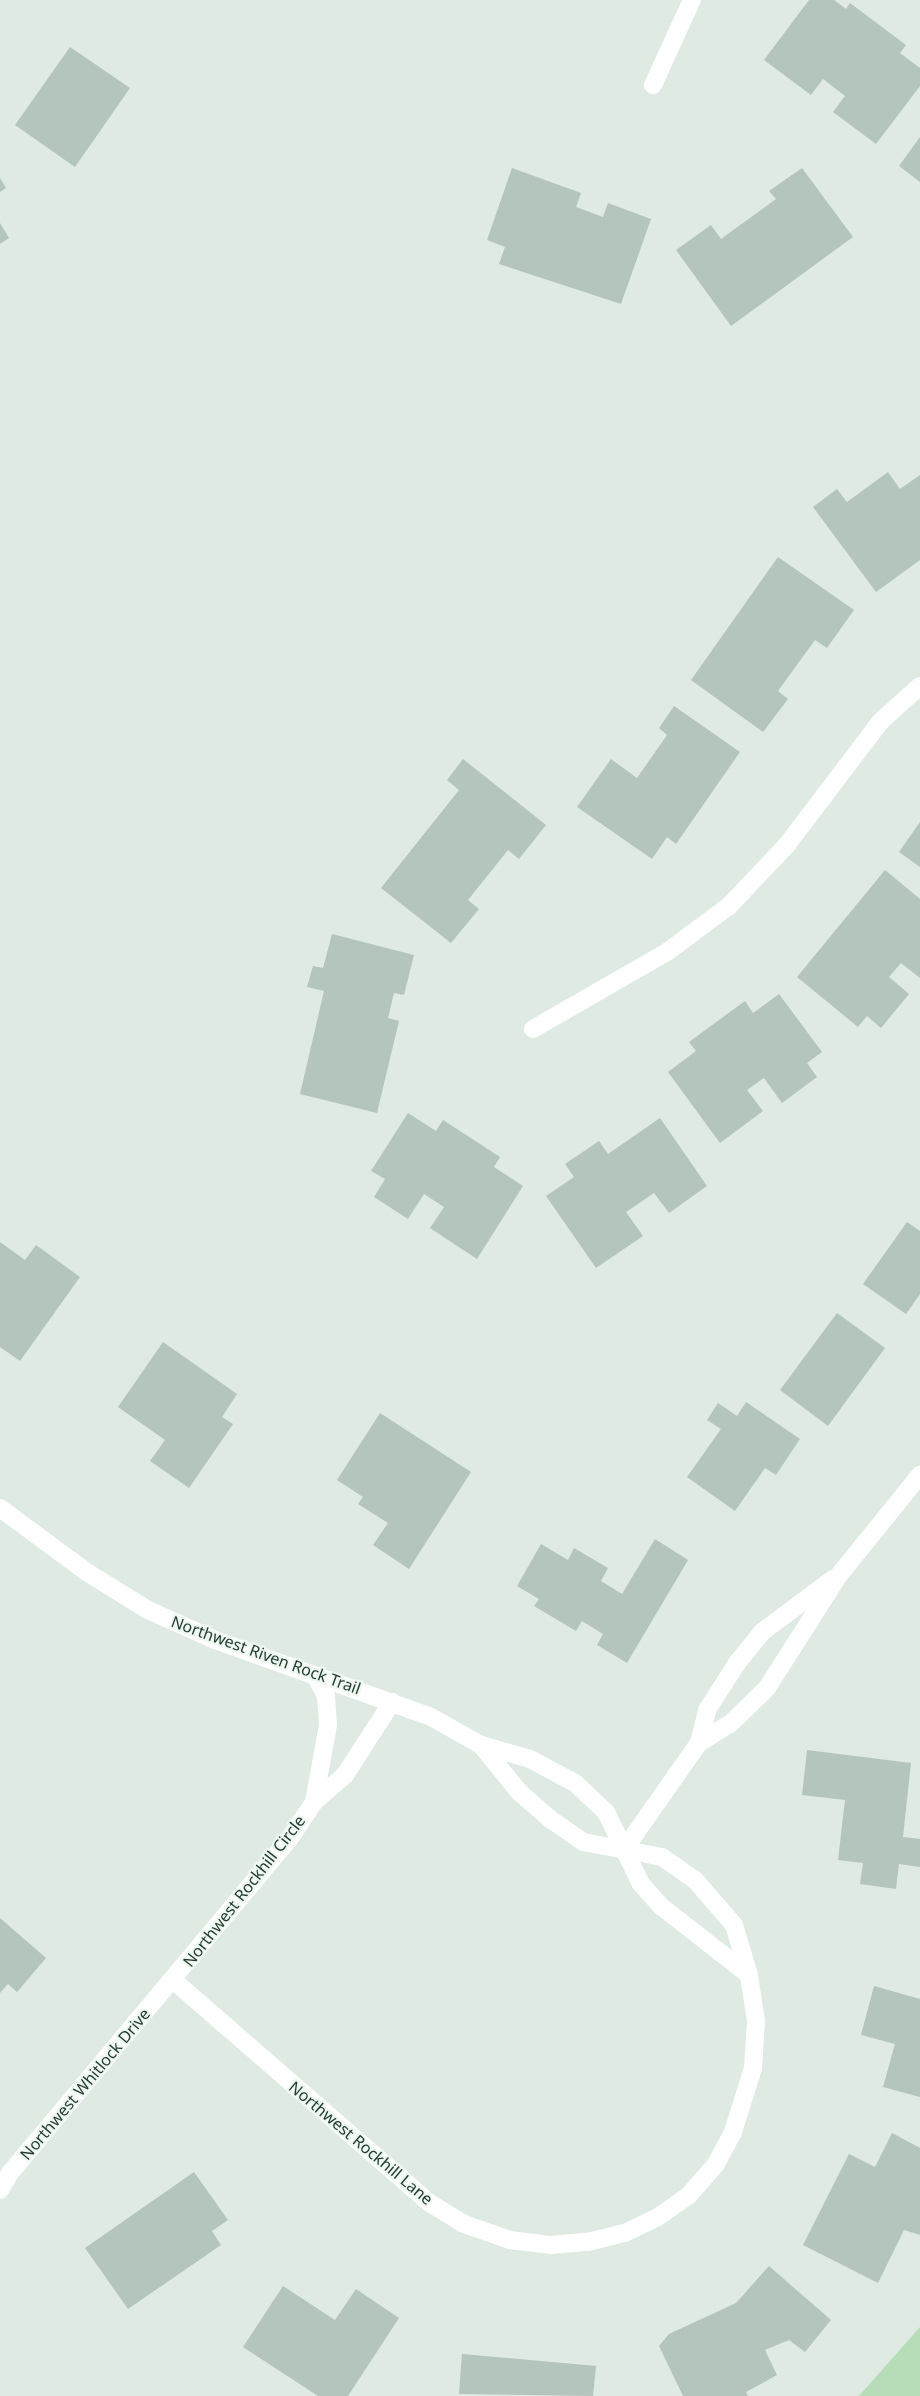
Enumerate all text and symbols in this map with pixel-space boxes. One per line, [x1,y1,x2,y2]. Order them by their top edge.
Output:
street label: Northwest Riven Rock Trail [169,1612,363,1698]
street label: Northwest Rockhill Circle [179,1811,309,1971]
street label: Northwest Whitlock Drive [16,2004,154,2164]
street label: Northwest Rockhill Lane [285,2077,437,2209]

